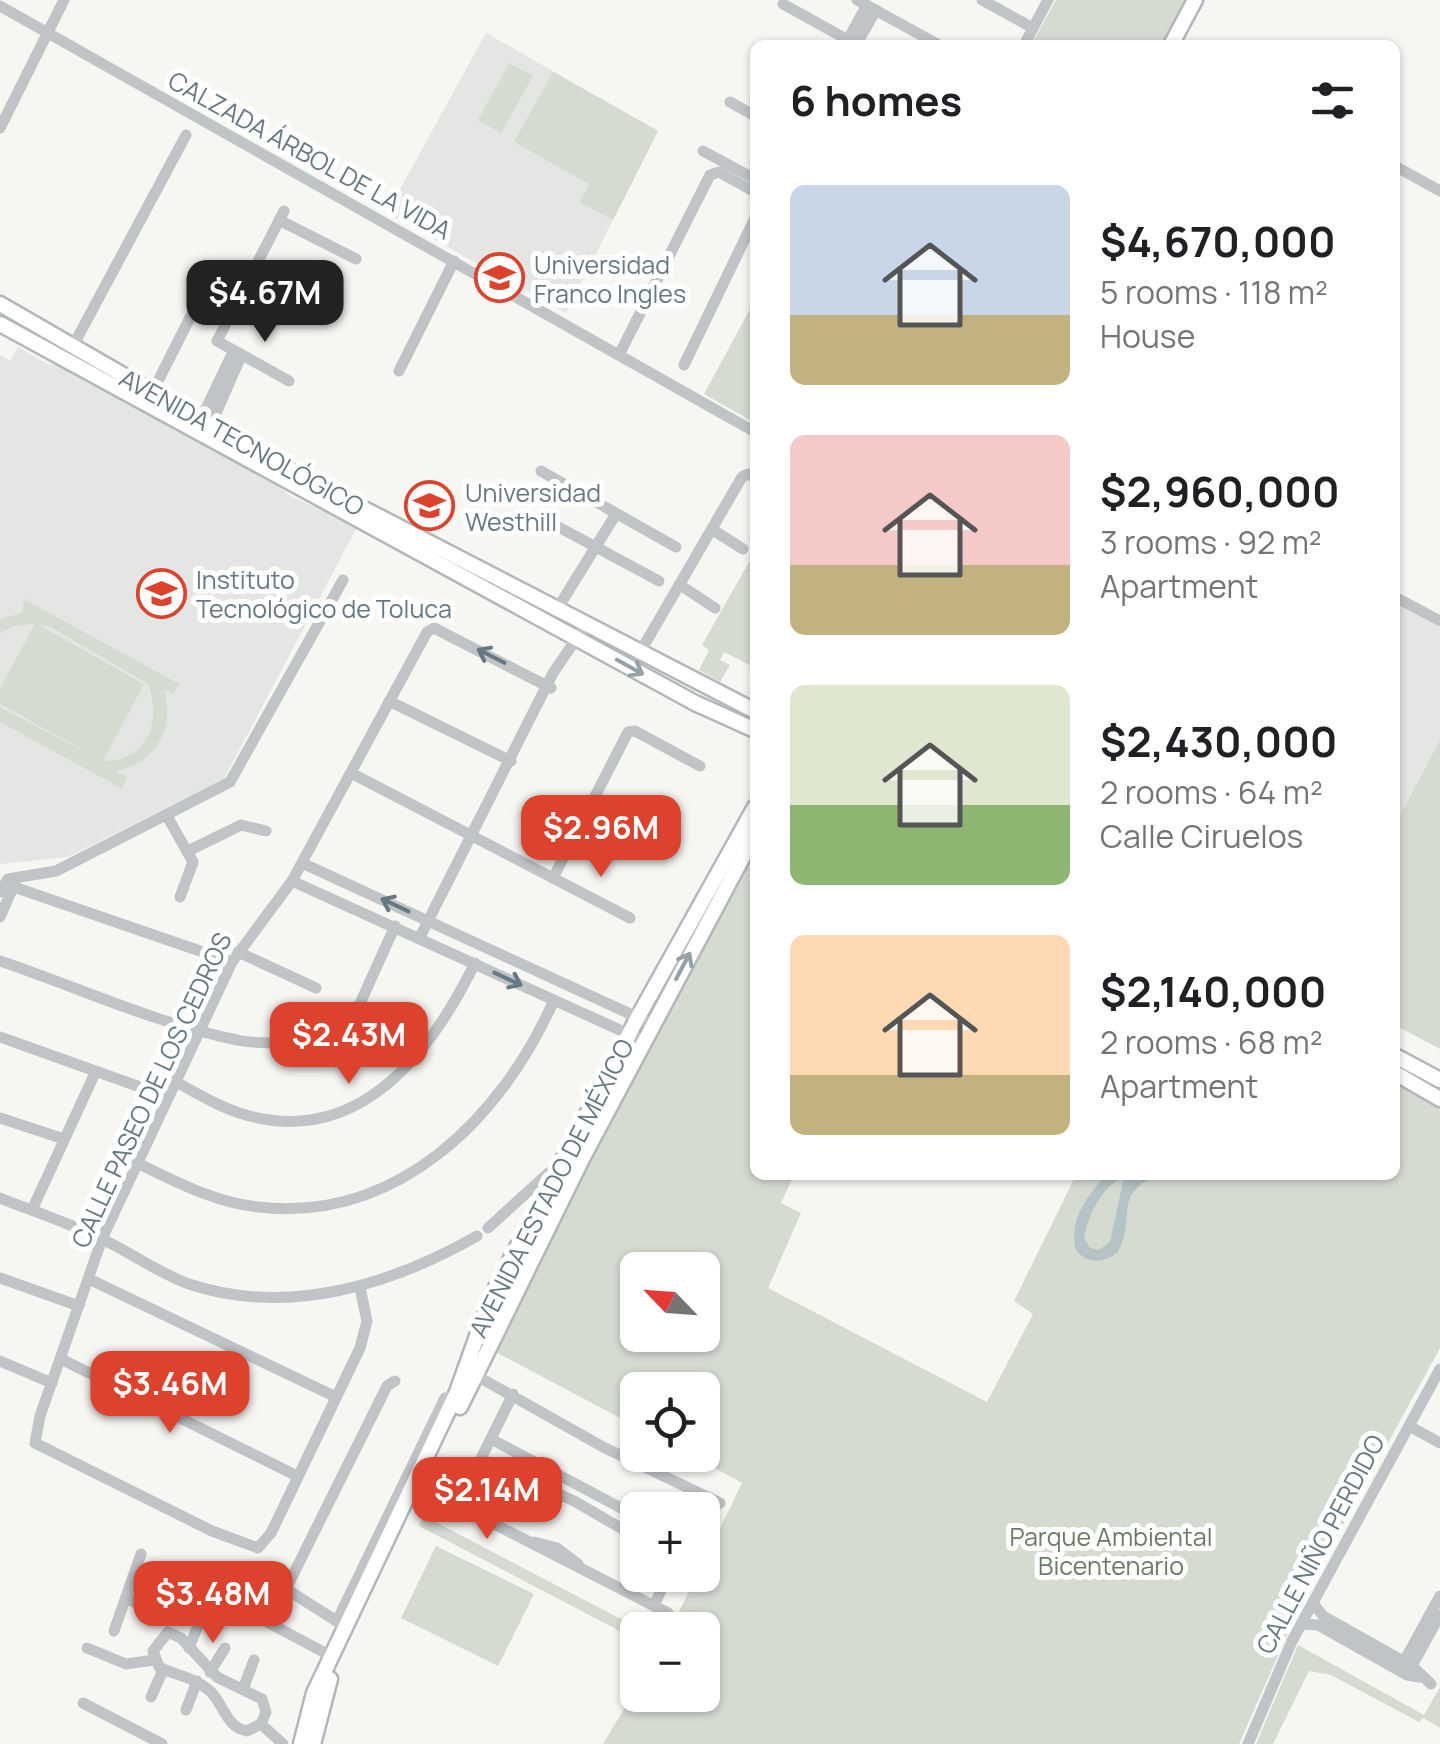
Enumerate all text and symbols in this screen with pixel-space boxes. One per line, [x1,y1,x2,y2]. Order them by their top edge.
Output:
street label: CALZADA ÁRBOL DE LA VIDA [162,62,458,248]
text: 6 homes [790,71,962,129]
icon: filters [1305,73,1360,128]
text: $4,670,000 [1100,212,1336,270]
icon: home [870,225,990,345]
place label: Universidad Franco Ingles [534,247,686,311]
school or university icon: Universidad Franco Ingles [473,252,525,304]
pin: $4.67M [184,260,346,345]
text: $4.67M [209,270,321,314]
text: 5 rooms · 118 m² [1100,270,1328,314]
text: House [1100,314,1195,358]
street label: AVENIDA TECNOLÓGICO [113,360,371,524]
text: $2,960,000 [1100,462,1340,520]
place label: Universidad Westhill [465,475,601,539]
icon: home [870,475,990,595]
school or university icon: Universidad Westhill [404,480,456,532]
text: 3 rooms · 92 m² [1100,520,1322,564]
place label: Instituto Tecnológico de Toluca [196,562,452,626]
text: Apartment [1100,564,1258,608]
school or university icon: Instituto Tecnológico de Toluca [135,567,187,619]
one-way arrow [476,646,506,665]
one-way arrow [615,658,645,678]
text: $2,430,000 [1100,712,1337,770]
icon: home [870,725,990,845]
text: 2 rooms · 64 m² [1100,770,1323,814]
pin: $2.96M [520,795,682,880]
text: $2.96M [543,805,659,849]
text: Calle Ciruelos [1100,814,1303,858]
one-way arrow [381,894,411,913]
street label: CALLE PASEO DE LOS CEDROS [62,927,240,1253]
one-way arrow [674,951,694,981]
text: $2,140,000 [1100,962,1326,1020]
one-way arrow [492,971,522,990]
icon: home [870,975,990,1095]
pin: $2.43M [268,1002,430,1087]
text: $2.43M [292,1012,406,1056]
text: 2 rooms · 68 m² [1100,1020,1322,1064]
street label: AVENIDA ESTADO DE MÉXICO [460,1033,642,1343]
text: Apartment [1100,1064,1258,1108]
north arrow [620,1252,720,1352]
map controls [620,1252,720,1712]
pin: $3.46M [89,1351,251,1436]
text: $3.46M [112,1361,228,1405]
button: locate [620,1372,720,1472]
street label: CALLE NIÑO PERDIDO [1247,1428,1393,1660]
pin: $2.14M [406,1457,568,1542]
text: $2.14M [434,1467,540,1511]
button: + [620,1492,720,1592]
park label: Parque Ambiental Bicentenario [1009,1519,1213,1583]
pin: $3.48M [132,1561,294,1646]
text: $3.48M [156,1571,270,1615]
button: − [620,1612,720,1712]

